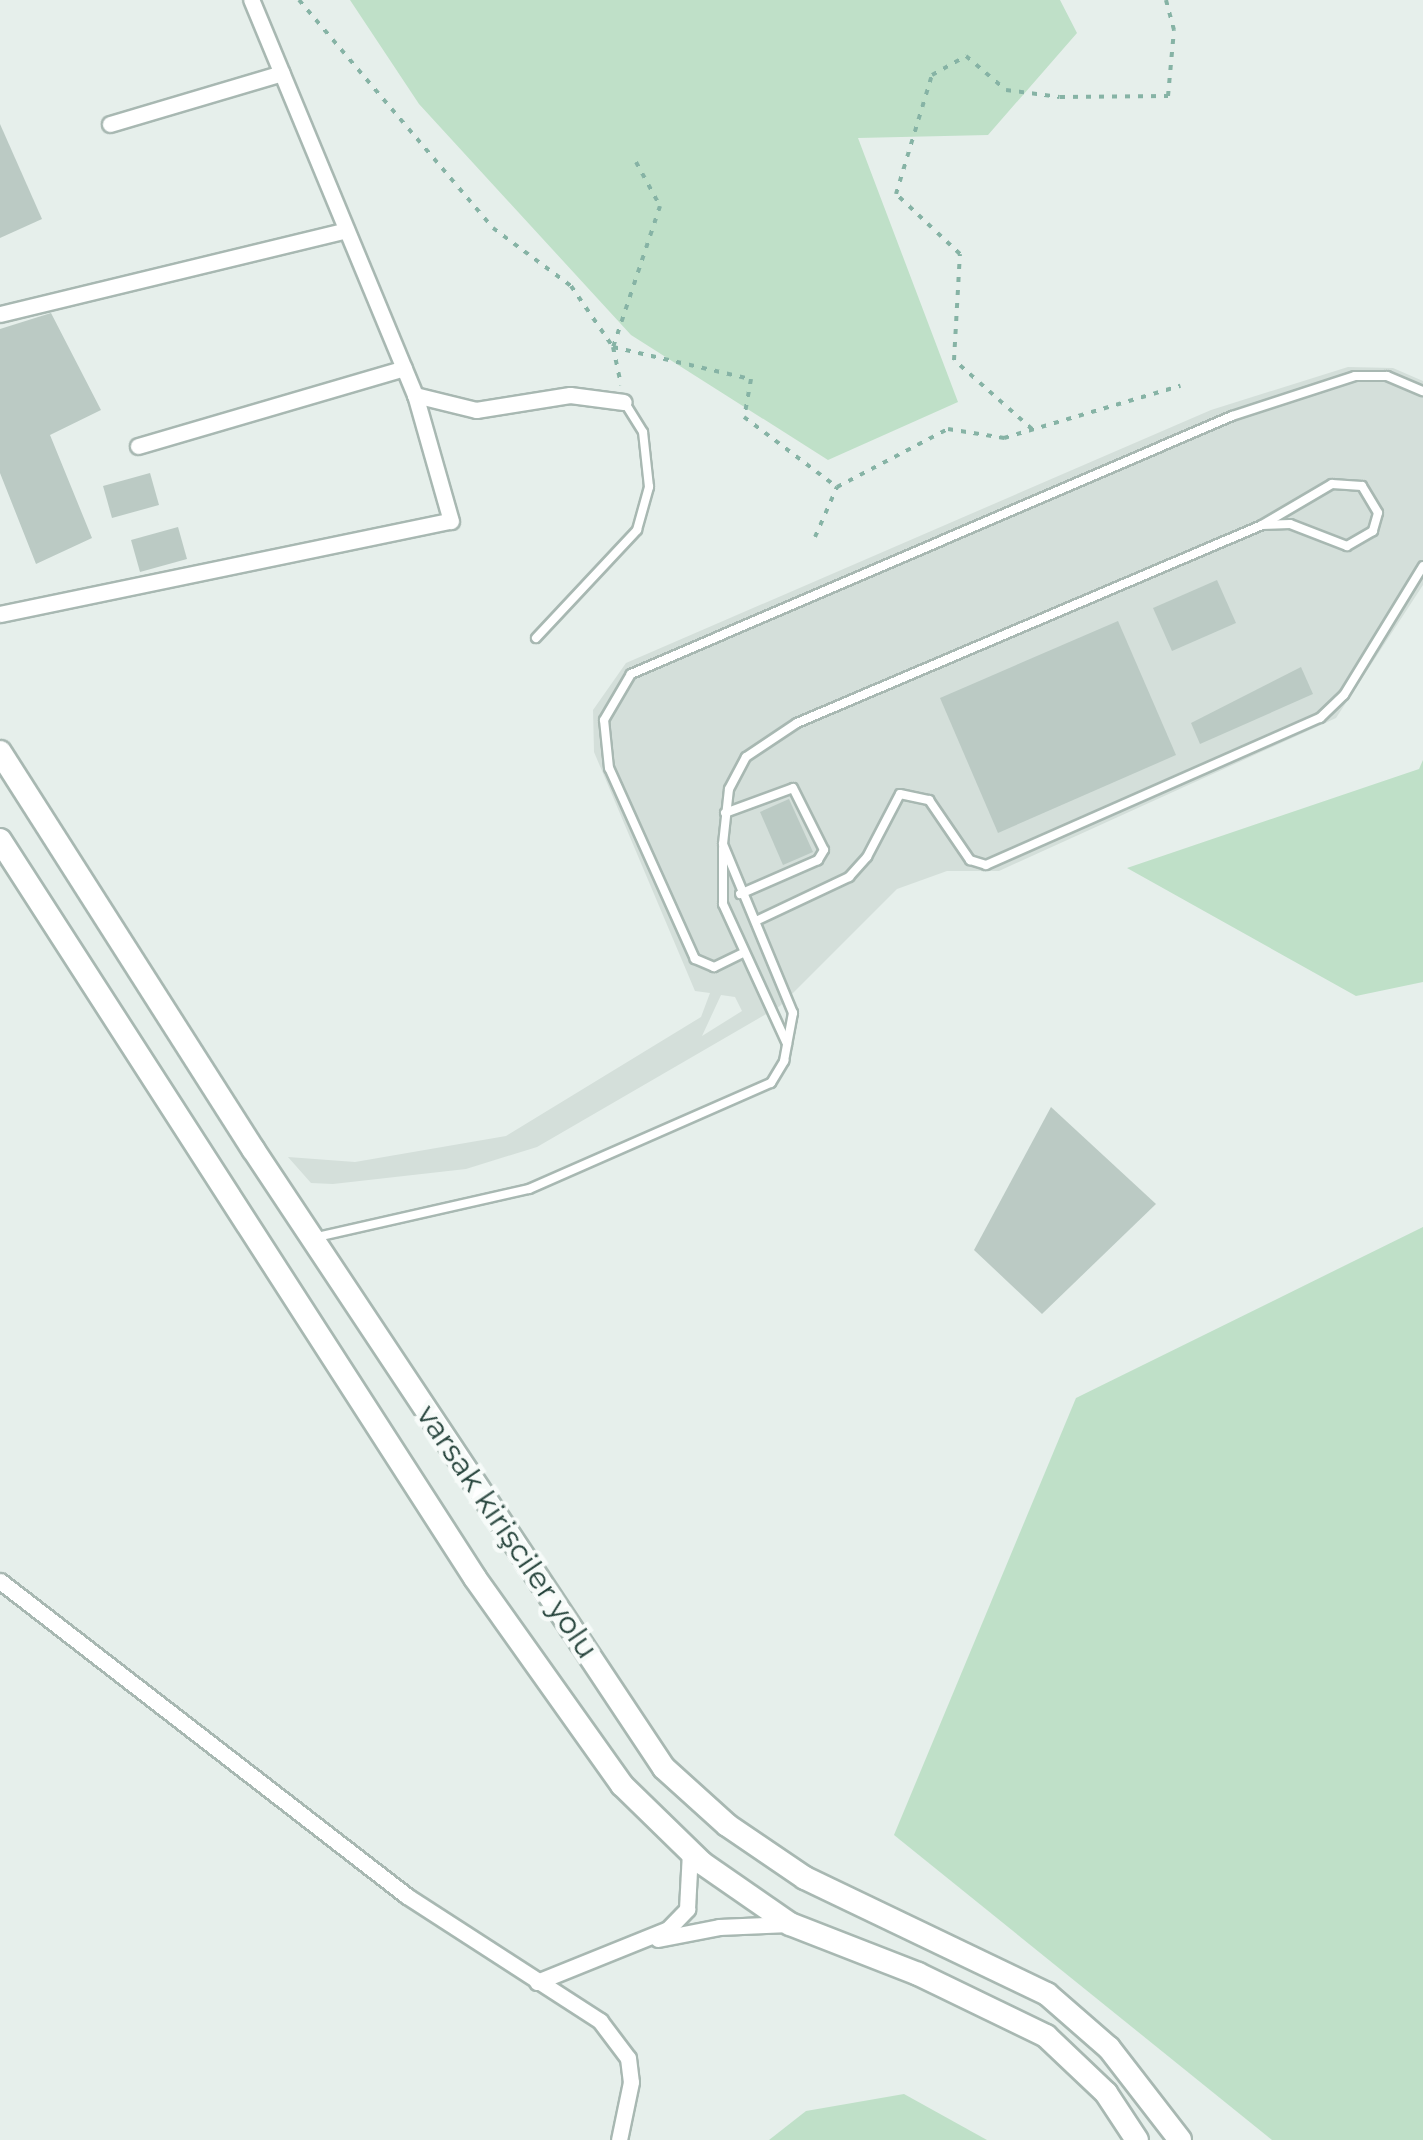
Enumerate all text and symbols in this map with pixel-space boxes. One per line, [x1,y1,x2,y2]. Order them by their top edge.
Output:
street label: varsak kirişciler yolu [409,1399,605,1665]

